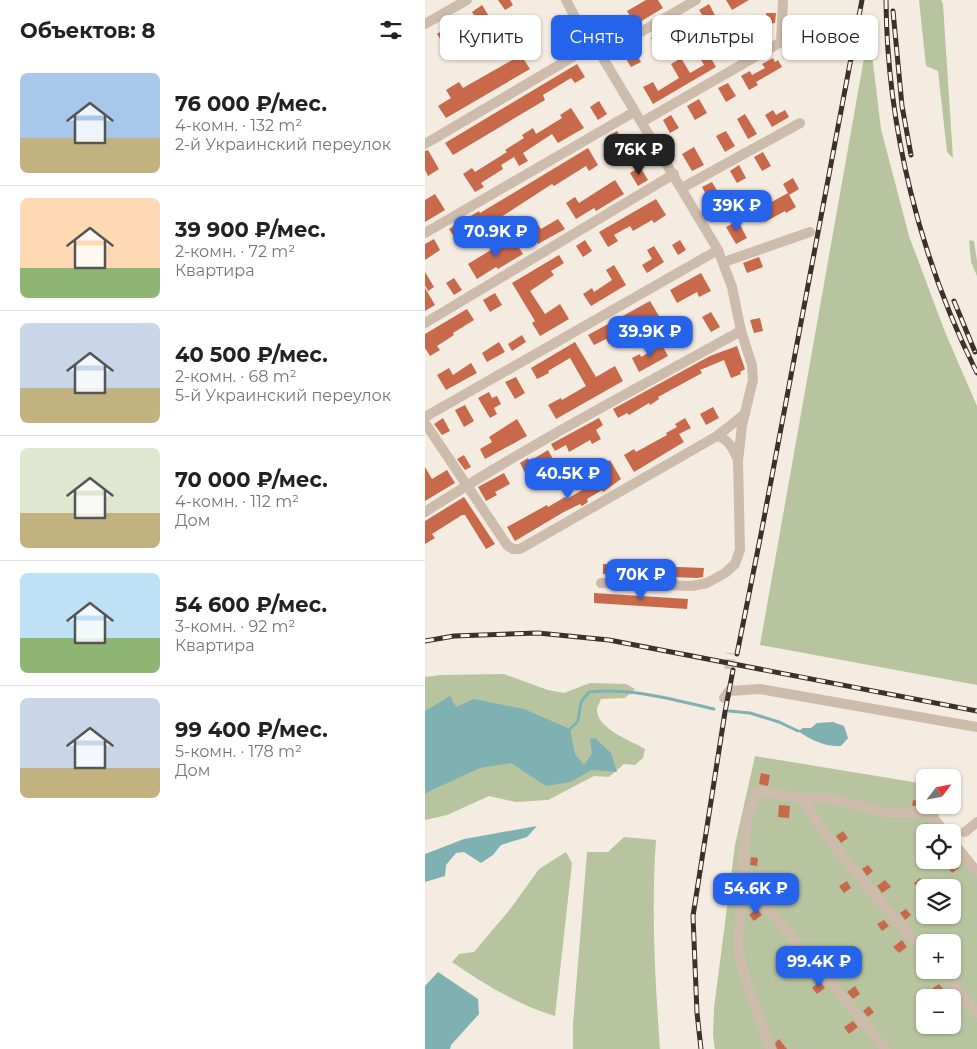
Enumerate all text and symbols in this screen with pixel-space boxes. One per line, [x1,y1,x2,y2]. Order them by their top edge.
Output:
chip: Купить [440,15,541,60]
chip: Снять [551,15,642,60]
chip: Фильтры [652,15,772,60]
chip: Новое [782,15,878,60]
icon: filters [377,16,405,44]
text: Объектов: 8 [20,18,155,43]
text: 76 000 ₽/мес. [175,91,327,116]
icon: home [60,93,120,153]
text: 4-комн. · 132 m² [175,116,302,135]
pin: 76K ₽ [604,134,674,176]
text: 2-й Украинский переулок [175,135,391,154]
text: 76K ₽ [615,140,663,159]
pin: 39K ₽ [702,190,772,232]
text: 39K ₽ [713,196,761,215]
pin: 70.9K ₽ [450,216,542,258]
text: 39 900 ₽/мес. [175,217,326,242]
icon: home [60,218,120,278]
text: 70.9K ₽ [464,222,528,241]
text: 2-комн. · 72 m² [175,242,295,261]
text: Квартира [175,261,255,280]
pin: 39.9K ₽ [604,316,696,358]
text: 39.9K ₽ [619,322,681,341]
text: 40 500 ₽/мес. [175,342,328,367]
icon: home [60,343,120,403]
text: 2-комн. · 68 m² [175,367,297,386]
text: 5-й Украинский переулок [175,386,391,405]
pin: 40.5K ₽ [522,458,614,500]
text: 40.5K ₽ [536,464,600,483]
text: 70 000 ₽/мес. [175,467,328,492]
icon: home [60,468,120,528]
text: 4-комн. · 112 m² [175,492,299,511]
text: Дом [175,511,210,530]
pin: 70K ₽ [606,558,676,601]
text: 70K ₽ [616,565,666,584]
text: 54 600 ₽/мес. [175,592,327,617]
icon: home [60,593,120,653]
text: 3-комн. · 92 m² [175,617,295,636]
text: Квартира [175,636,255,655]
text: 99 400 ₽/мес. [175,717,328,742]
icon: home [60,718,120,778]
text: 5-комн. · 178 m² [175,742,302,761]
text: Дом [175,761,210,780]
north arrow [916,769,961,814]
map controls [916,769,961,1034]
button: locate [916,824,961,869]
pin: 54.6K ₽ [710,872,802,915]
text: 54.6K ₽ [724,879,788,898]
button: layers [916,879,961,924]
button: + [916,934,961,979]
pin: 99.4K ₽ [773,946,865,988]
text: 99.4K ₽ [787,952,851,971]
button: − [916,989,961,1034]

